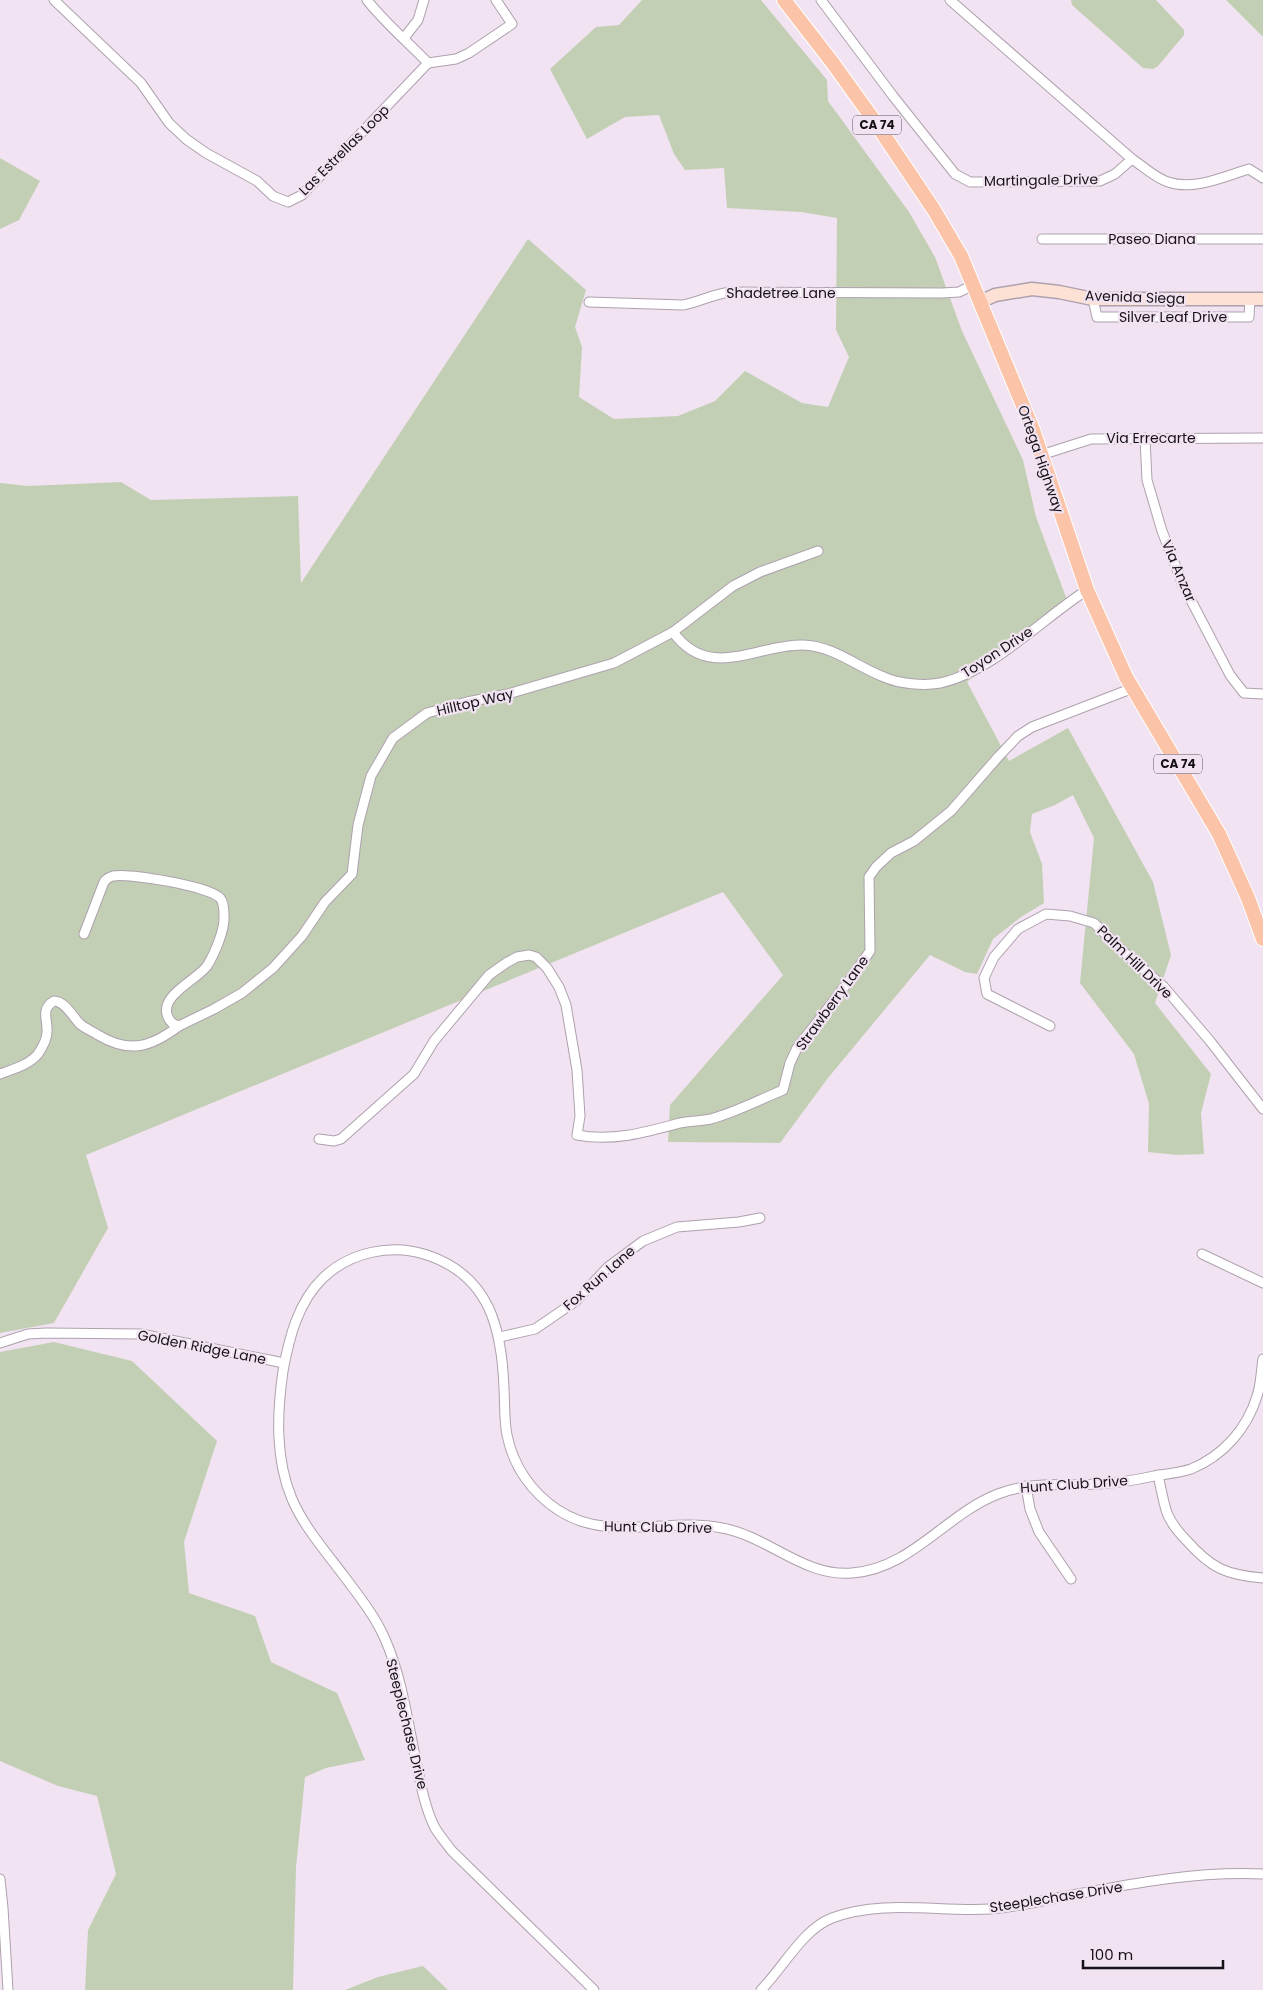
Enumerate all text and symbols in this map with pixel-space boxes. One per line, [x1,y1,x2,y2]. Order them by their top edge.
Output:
street label: Las Estrellas Loop [294,100,394,200]
road number: CA 74 [853,116,901,134]
street label: Martingale Drive [984,169,1099,191]
street label: Paseo Diana [1108,229,1196,249]
street label: Shadetree Lane [726,283,836,303]
street label: Avenida Siega [1085,285,1185,309]
street label: Silver Leaf Drive [1119,307,1227,327]
street label: Ortega Highway [1013,402,1069,516]
street label: Via Errecarte [1106,428,1196,448]
street label: Via Anzar [1157,537,1201,605]
street label: Toyon Drive [958,621,1037,682]
street label: Hilltop Way [435,683,516,721]
road number: CA 74 [1154,754,1202,774]
street label: Palm Hill Drive [1093,921,1177,1003]
street label: Strawberry Lane [791,951,873,1055]
street label: Fox Run Lane [559,1241,640,1315]
street label: Golden Ridge Lane [136,1325,268,1369]
street label: Hunt Club Drive [1019,1470,1129,1498]
street label: Hunt Club Drive [604,1516,712,1538]
street label: Steeplechase Drive [381,1657,433,1792]
street label: Steeplechase Drive [988,1877,1124,1917]
scale bar [1083,1938,1223,1970]
text: 100 m [1090,1944,1133,1965]

